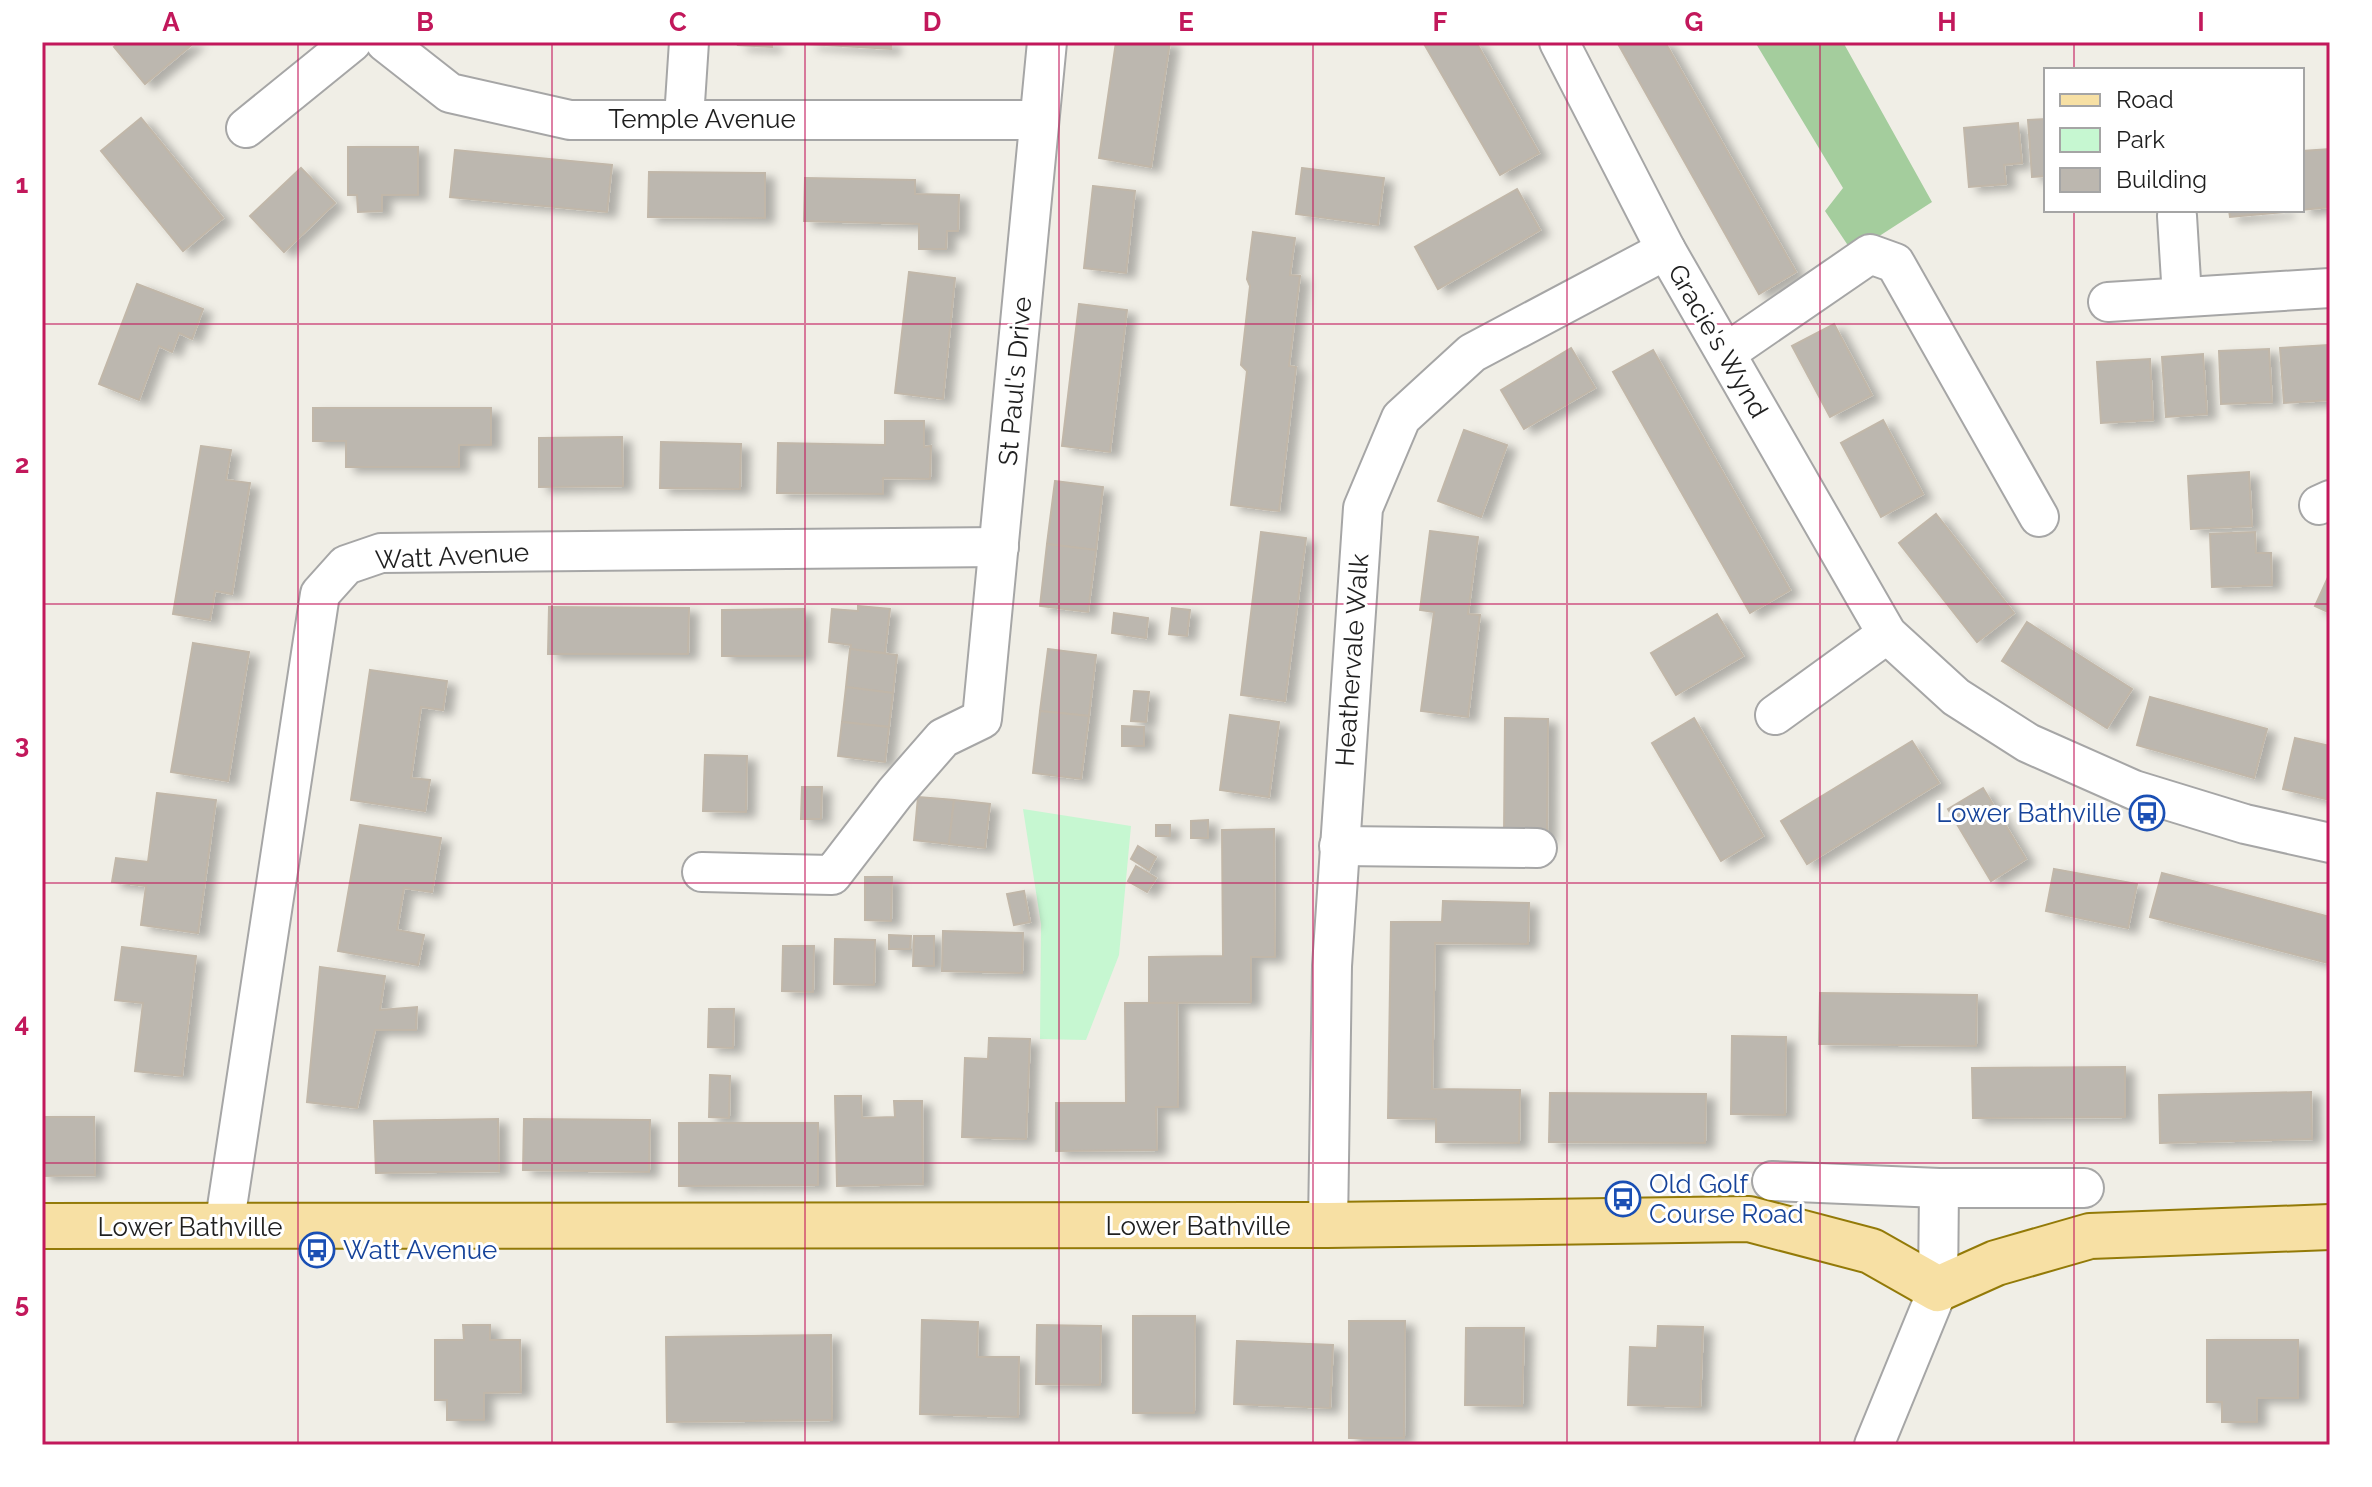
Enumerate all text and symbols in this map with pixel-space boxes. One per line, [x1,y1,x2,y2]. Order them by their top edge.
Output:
text: A [162,7,180,37]
text: B [416,7,434,37]
text: C [669,7,687,37]
text: D [923,7,941,37]
text: E [1178,7,1194,37]
text: F [1433,7,1448,37]
text: G [1685,7,1703,37]
text: H [1937,7,1957,37]
text: I [2197,7,2205,37]
legend [2044,68,2304,212]
text: Road [2116,85,2174,114]
street label: Temple Avenue [608,104,796,134]
text: Park [2116,125,2165,154]
text: Building [2116,165,2207,194]
text: 1 [16,169,29,199]
street label: Gracie's Wynd [1662,259,1774,423]
street label: St Paul's Drive [993,295,1037,467]
text: 2 [15,449,29,479]
street label: Watt Avenue [374,537,530,575]
street label: Heathervale Walk [1330,552,1374,767]
text: 3 [15,729,29,759]
bus stop icon: Lower Bathville [2128,794,2166,832]
place label: Lower Bathville [1936,798,2121,828]
text: 4 [15,1008,29,1038]
place label: Old Golf Course Road [1649,1169,1804,1229]
bus stop icon: Old Golf Course Road [1604,1180,1642,1218]
street label: Lower Bathville [1106,1211,1290,1241]
street label: Lower Bathville [98,1212,282,1242]
bus stop icon: Watt Avenue [298,1231,336,1269]
place label: Watt Avenue [343,1235,497,1265]
text: 5 [15,1288,29,1318]

